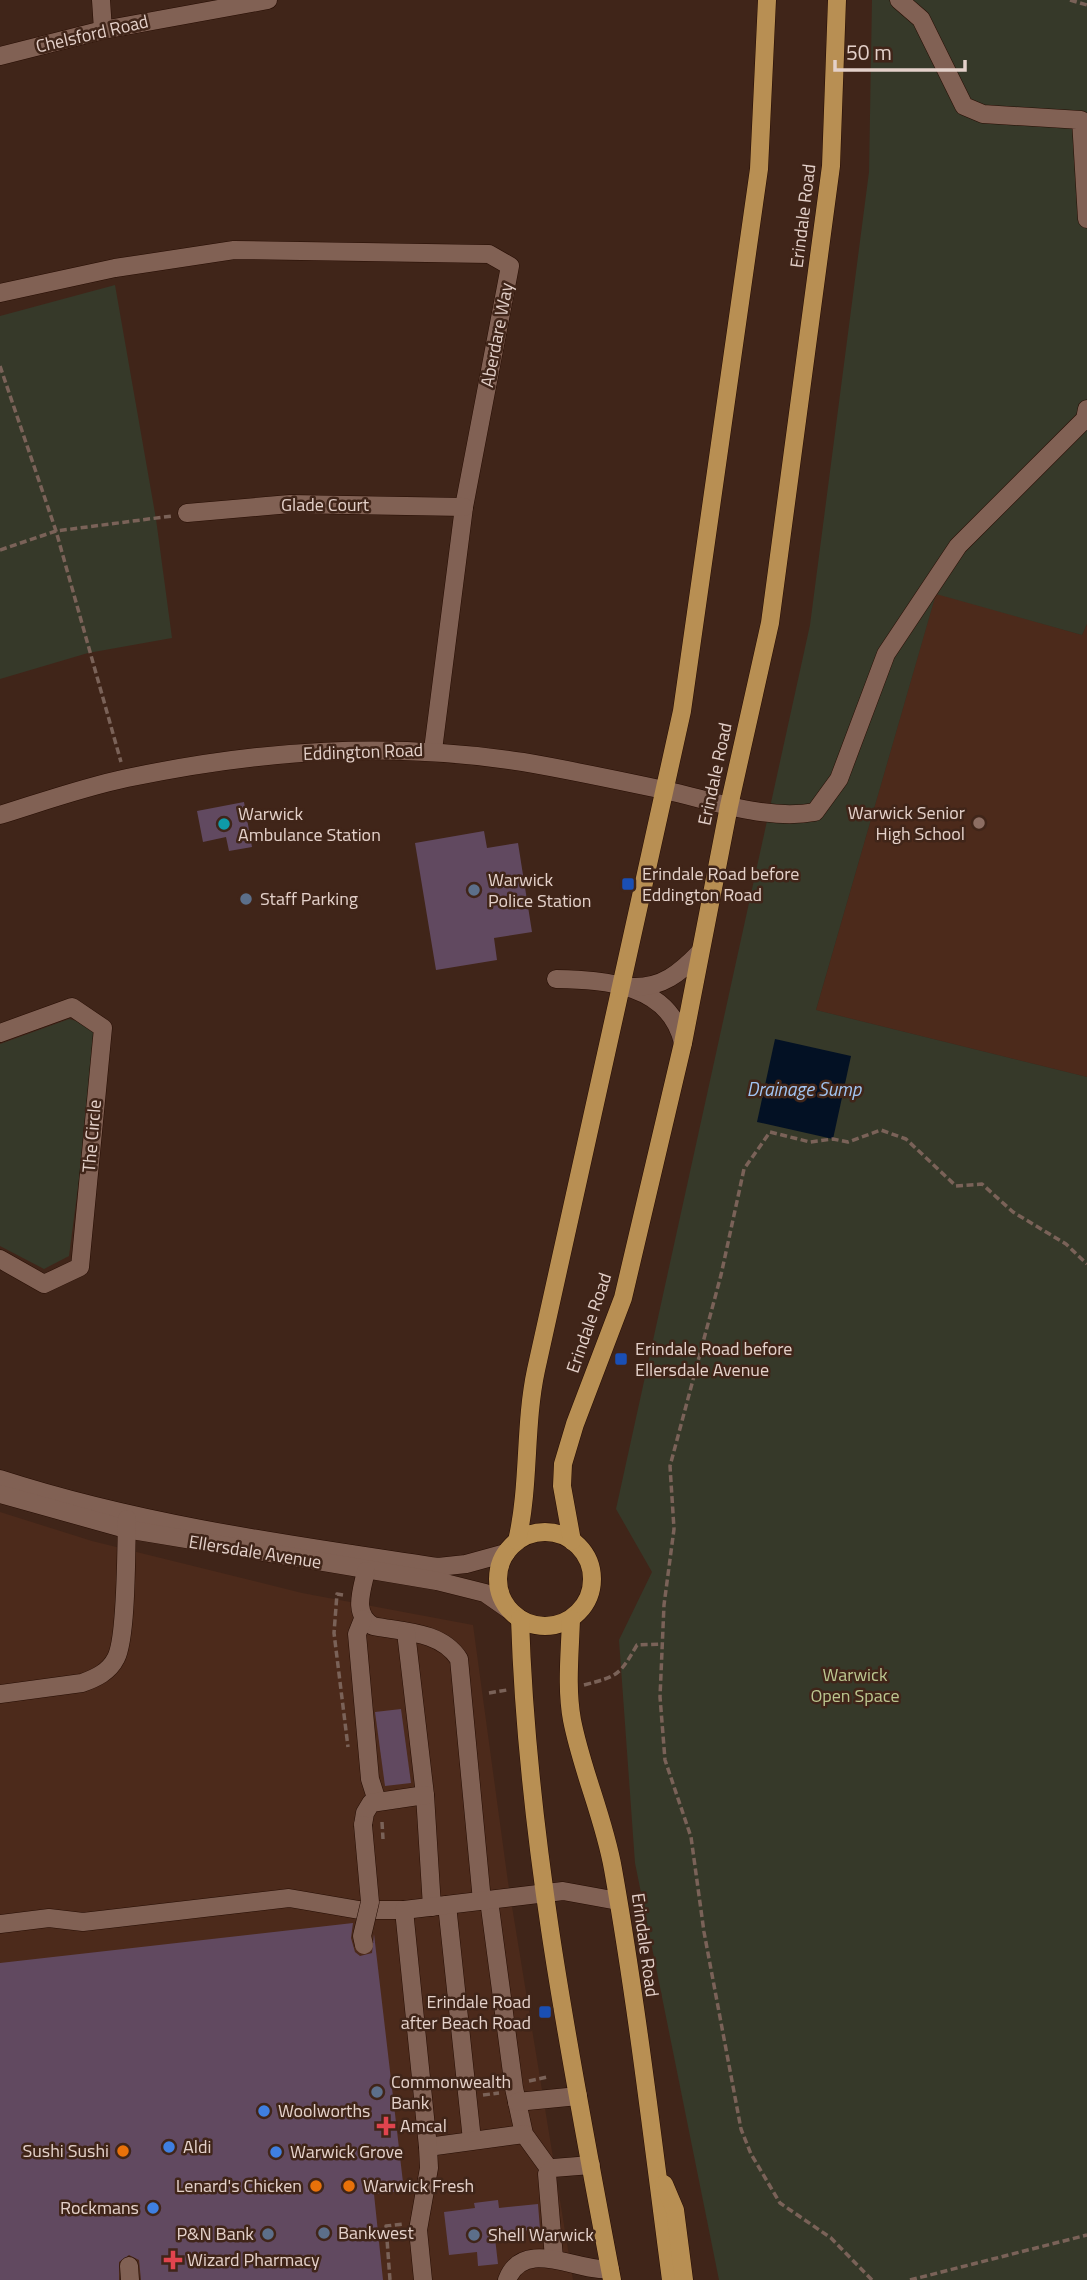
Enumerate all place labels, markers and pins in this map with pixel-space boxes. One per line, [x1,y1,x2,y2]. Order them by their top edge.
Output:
place label: Warwick Senior High School [848,799,965,847]
place label: Warwick Ambulance Station [238,800,381,848]
marker: Warwick Senior High School [971,815,987,831]
marker: Warwick Ambulance Station [216,816,232,832]
place label: Erindale Road before Eddington Road [642,860,799,908]
place label: Warwick Police Station [488,866,591,914]
marker: Erindale Road before Eddington Road [620,876,636,892]
marker: Warwick Police Station [466,882,482,898]
place label: Staff Parking [260,885,358,912]
marker: Staff Parking [238,891,254,907]
place label: Erindale Road before Ellersdale Avenue [635,1335,792,1383]
marker: Erindale Road before Ellersdale Avenue [613,1351,629,1367]
place label: Erindale Road after Beach Road [401,1988,531,2036]
marker: Erindale Road after Beach Road [537,2004,553,2020]
place label: Commonwealth Bank [391,2068,511,2116]
marker: Commonwealth Bank [369,2084,385,2100]
place label: Woolworths [278,2097,370,2124]
marker: Woolworths [256,2103,272,2119]
place label: Amcal [400,2112,447,2139]
marker: Amcal [378,2118,394,2134]
place label: Aldi [183,2133,211,2160]
place label: Sushi Sushi [22,2137,109,2164]
place label: Warwick Grove [290,2138,403,2165]
marker: Aldi [161,2139,177,2155]
marker: Sushi Sushi [115,2143,131,2159]
marker: Warwick Grove [268,2144,284,2160]
place label: Lenard's Chicken [176,2172,302,2199]
place label: Warwick Fresh [363,2172,474,2199]
marker: Lenard's Chicken [308,2178,324,2194]
marker: Warwick Fresh [341,2178,357,2194]
place label: Rockmans [60,2194,139,2221]
marker: Rockmans [145,2200,161,2216]
place label: Bankwest [338,2219,414,2246]
place label: P&N Bank [176,2220,254,2247]
place label: Shell Warwick [488,2221,594,2248]
marker: Bankwest [316,2225,332,2241]
marker: P&N Bank [260,2226,276,2242]
marker: Shell Warwick [466,2227,482,2243]
place label: Wizard Pharmacy [187,2246,320,2273]
marker: Wizard Pharmacy [165,2252,181,2268]

